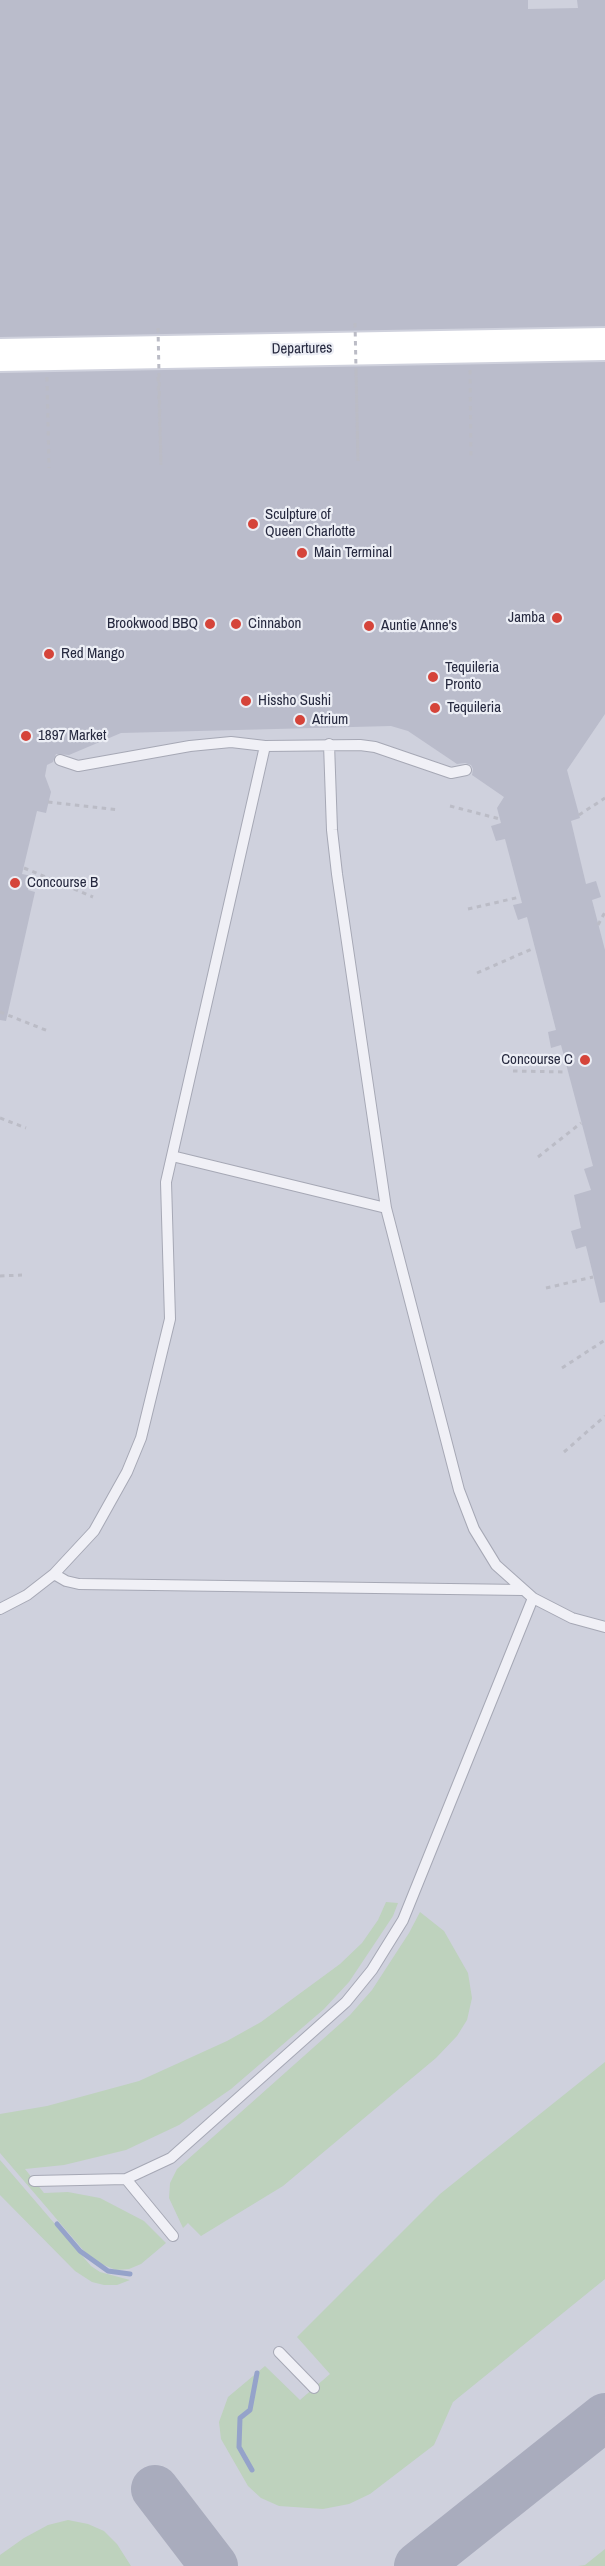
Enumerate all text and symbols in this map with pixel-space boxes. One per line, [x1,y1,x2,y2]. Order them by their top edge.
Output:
street label: Departures [271,339,333,359]
place label: Sculpture of Queen Charlotte [265,506,355,541]
marker: Sculpture of Queen Charlotte [246,517,260,531]
place label: Main Terminal [314,544,392,562]
marker: Main Terminal [295,546,309,560]
place label: Jamba [508,609,545,627]
marker: Jamba [550,611,564,625]
place label: Brookwood BBQ [107,615,198,633]
place label: Cinnabon [248,615,301,633]
marker: Brookwood BBQ [203,617,217,631]
marker: Cinnabon [229,617,243,631]
place label: Auntie Anne's [381,617,457,635]
marker: Auntie Anne's [362,619,376,633]
place label: Red Mango [61,645,125,663]
marker: Red Mango [42,647,56,661]
place label: Tequileria Pronto [445,659,499,694]
marker: Tequileria Pronto [426,670,440,684]
place label: Hissho Sushi [258,692,331,710]
marker: Hissho Sushi [239,694,253,708]
place label: Tequileria [447,699,501,717]
marker: Tequileria [428,701,442,715]
place label: Atrium [312,711,348,729]
marker: Atrium [293,713,307,727]
place label: 1897 Market [38,727,106,745]
marker: 1897 Market [19,729,33,743]
place label: Concourse B [27,874,98,892]
marker: Concourse B [8,876,22,890]
place label: Concourse C [501,1051,573,1069]
marker: Concourse C [578,1053,592,1067]

